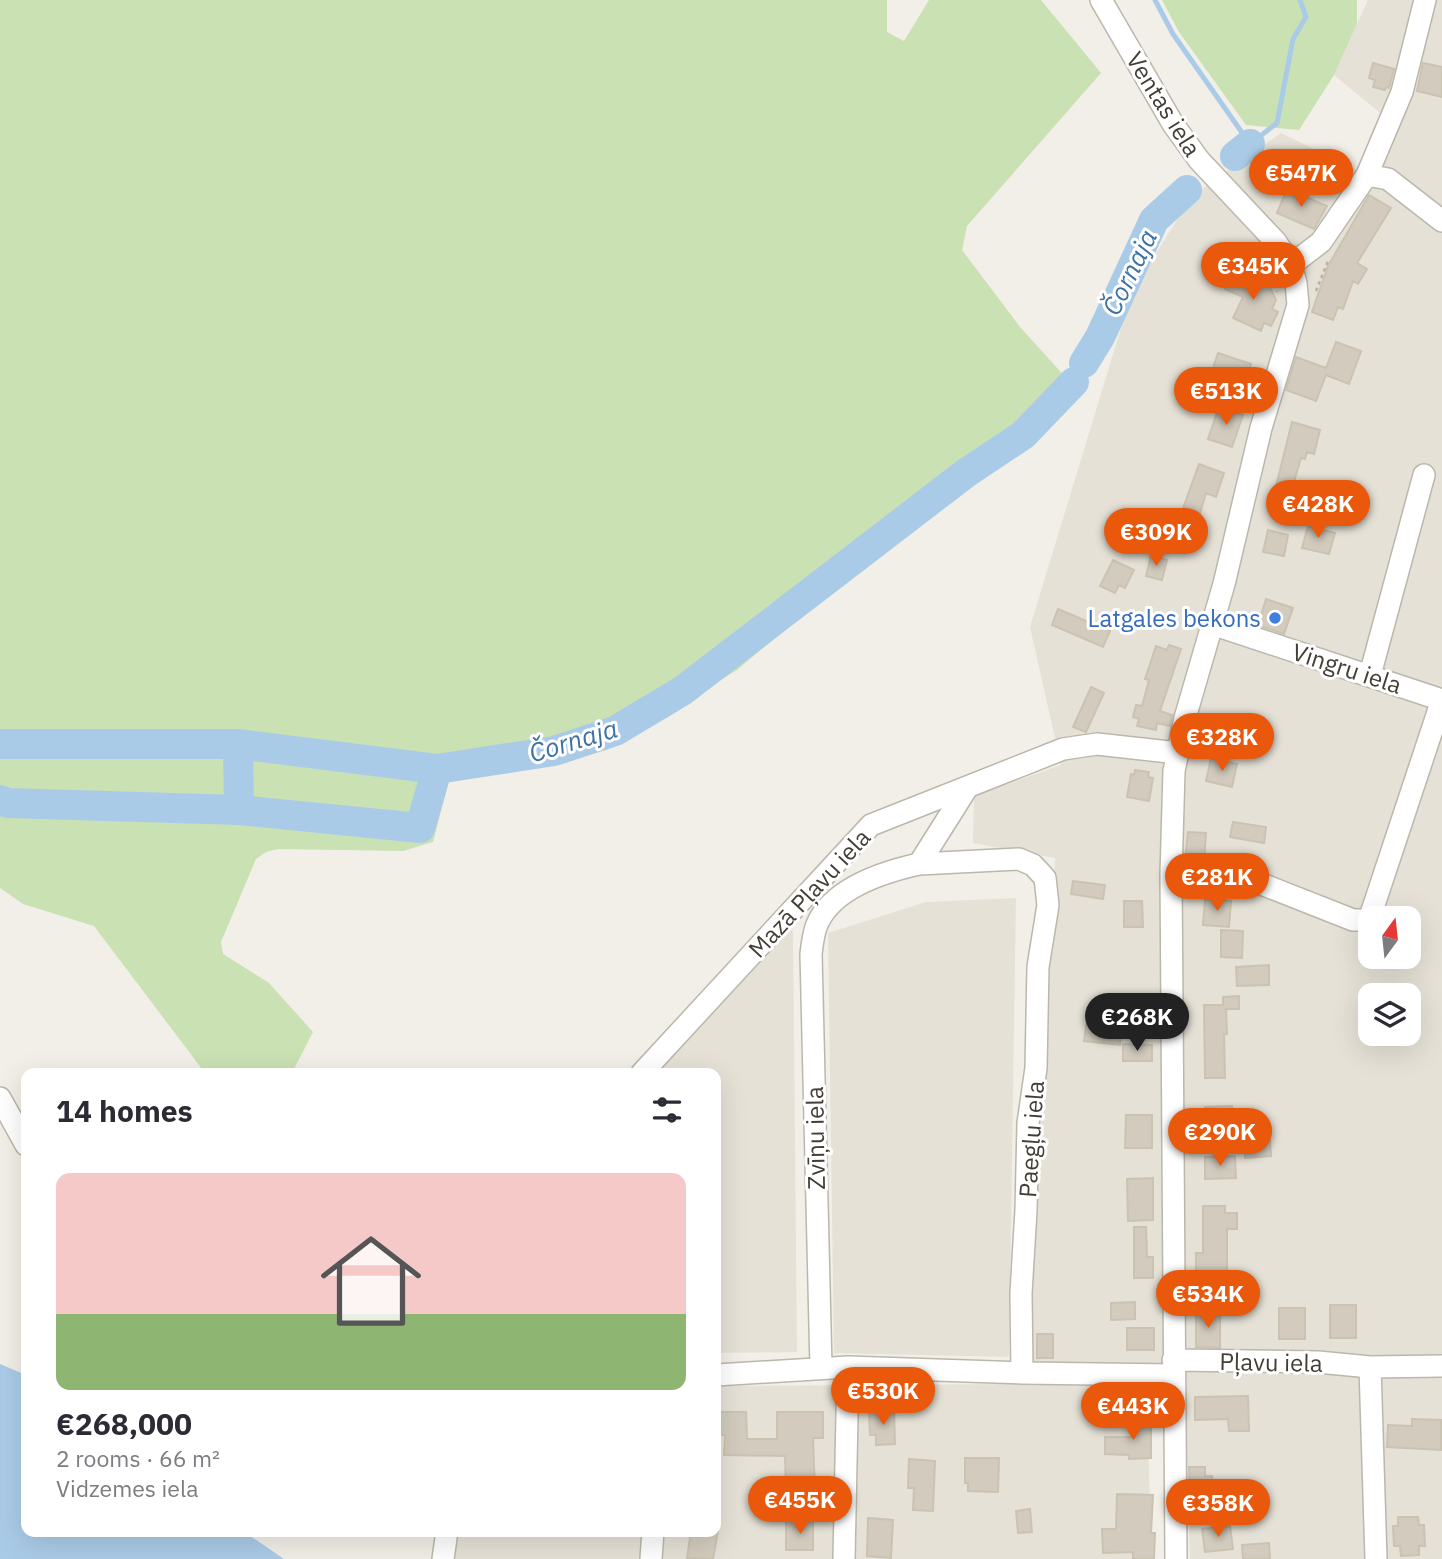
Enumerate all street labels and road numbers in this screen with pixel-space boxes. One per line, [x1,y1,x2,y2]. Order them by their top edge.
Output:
street label: Ventas iela [1119,46,1209,163]
street label: Vingru iela [1288,635,1406,701]
street label: Mazā Pļavu iela [741,822,877,964]
street label: Paegļu iela [1011,1079,1051,1199]
street label: Zvīņu iela [798,1086,832,1190]
street label: Pļavu iela [1219,1345,1323,1379]

